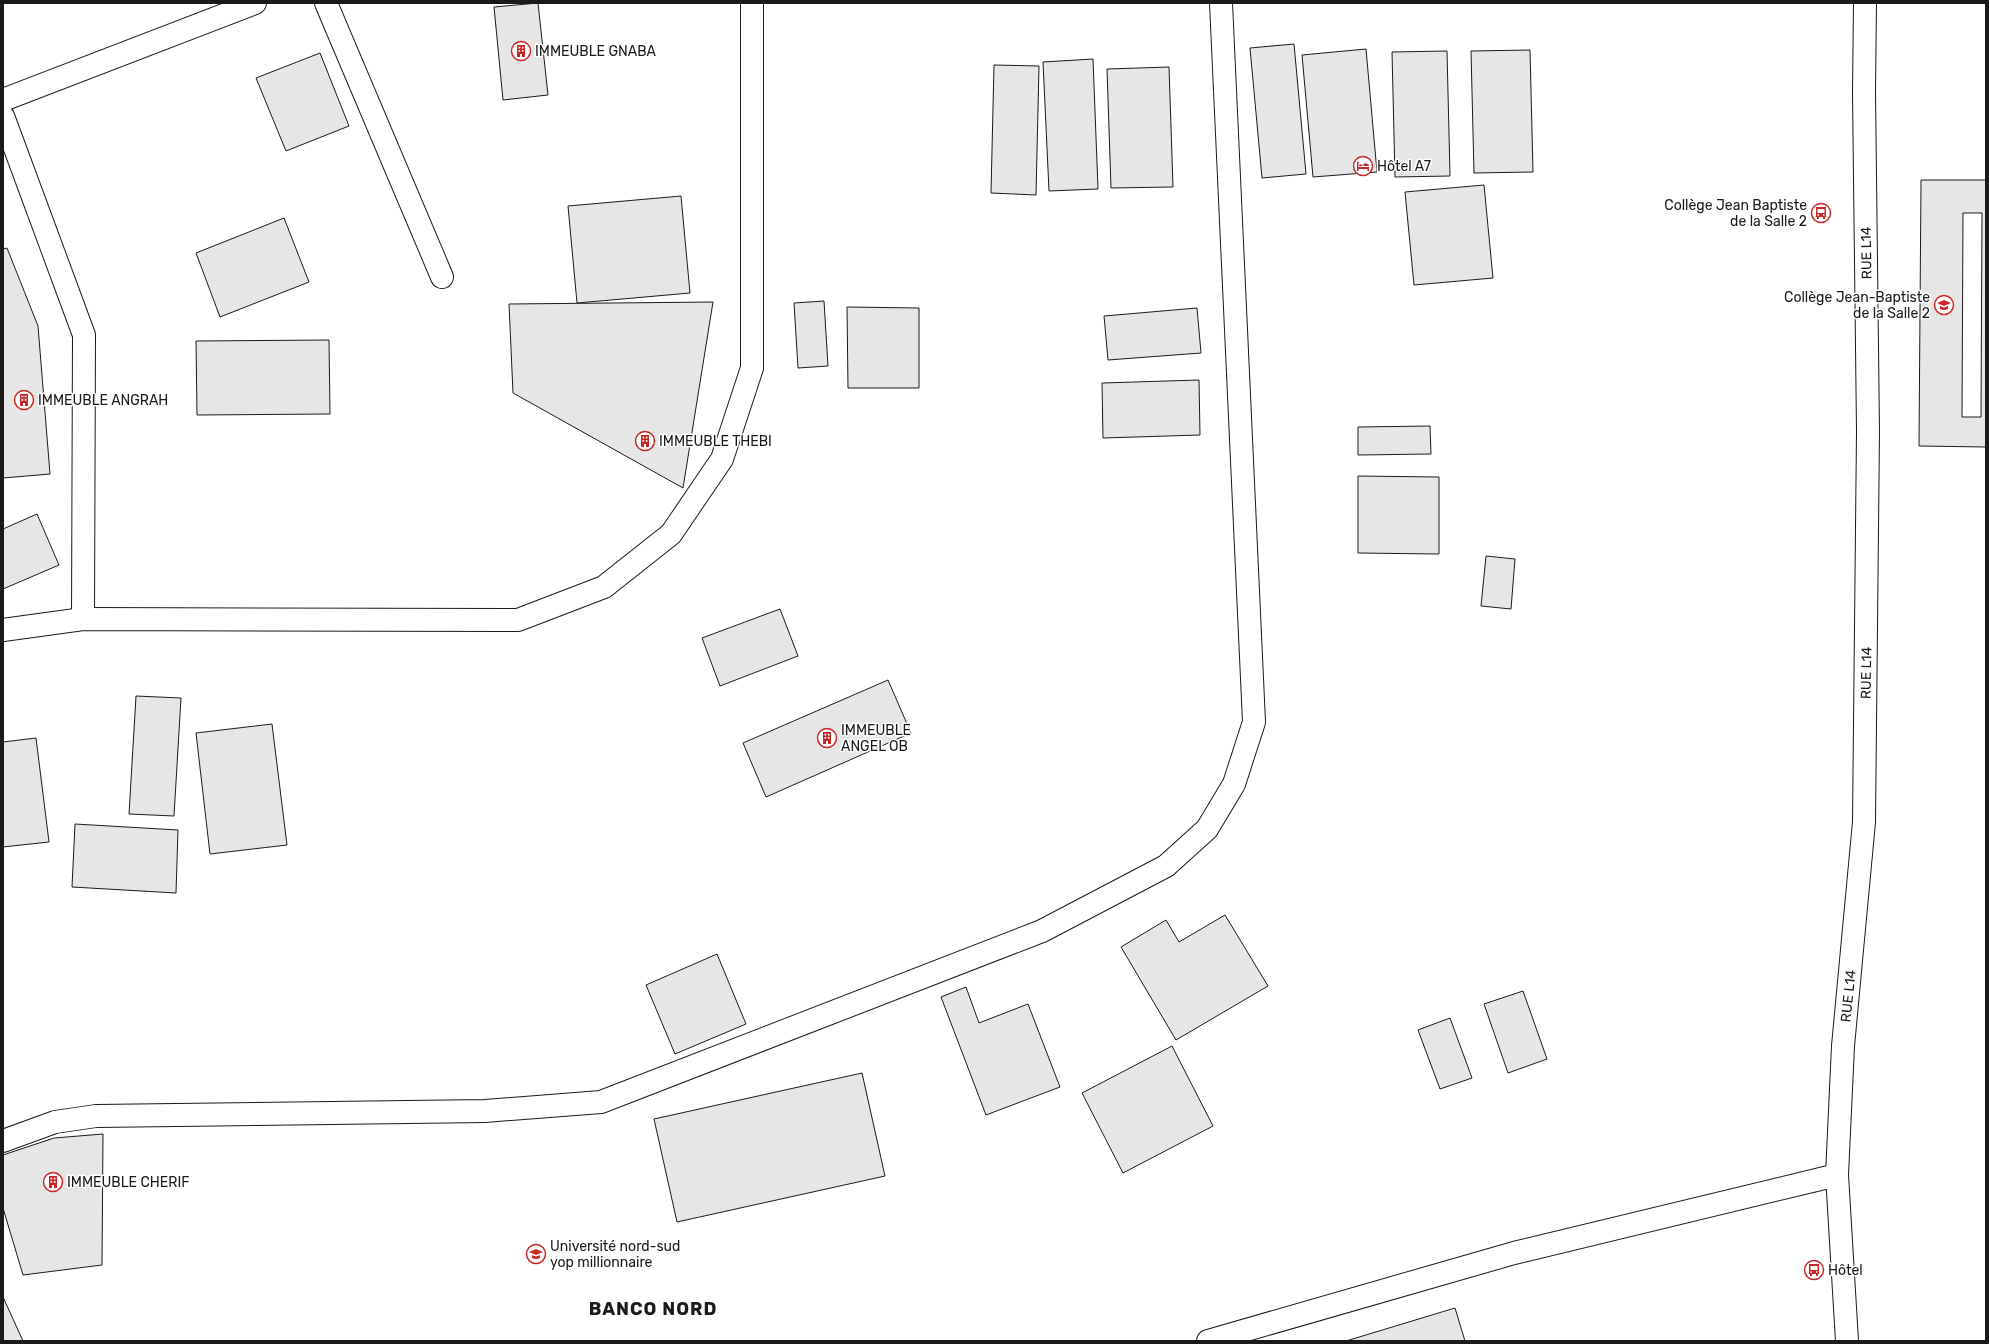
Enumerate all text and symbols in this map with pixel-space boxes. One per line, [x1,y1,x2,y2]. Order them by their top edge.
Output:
building icon: IMMEUBLE GNABA [510,40,532,62]
place label: IMMEUBLE GNABA [535,43,656,60]
hotel icon: Hôtel A7 [1352,155,1374,177]
place label: Hôtel A7 [1377,158,1431,175]
place label: Collège Jean Baptiste de la Salle 2 [1664,197,1807,230]
bus stop icon: Collège Jean Baptiste de la Salle 2 [1810,202,1832,224]
street label: RUE L14 [1858,226,1875,279]
place label: Collège Jean-Baptiste de la Salle 2 [1784,289,1930,322]
school or university icon: Collège Jean-Baptiste de la Salle 2 [1933,294,1955,316]
building icon: IMMEUBLE ANGRAH [13,389,35,411]
place label: IMMEUBLE ANGRAH [38,392,168,409]
building icon: IMMEUBLE THEBI [634,430,656,452]
place label: IMMEUBLE THEBI [659,433,772,450]
street label: RUE L14 [1858,646,1875,699]
place label: IMMEUBLE ANGEL OB [841,722,911,755]
building icon: IMMEUBLE ANGEL OB [816,727,838,749]
street label: RUE L14 [1837,969,1860,1023]
building icon: IMMEUBLE CHERIF [42,1171,64,1193]
place label: IMMEUBLE CHERIF [67,1174,189,1191]
place label: Université nord-sud yop millionnaire [550,1238,680,1271]
school or university icon: Université nord-sud yop millionnaire [525,1243,547,1265]
bus stop icon: Hôtel [1803,1259,1825,1281]
place label: Hôtel [1828,1262,1863,1279]
district label: BANCO NORD [589,1298,717,1320]

